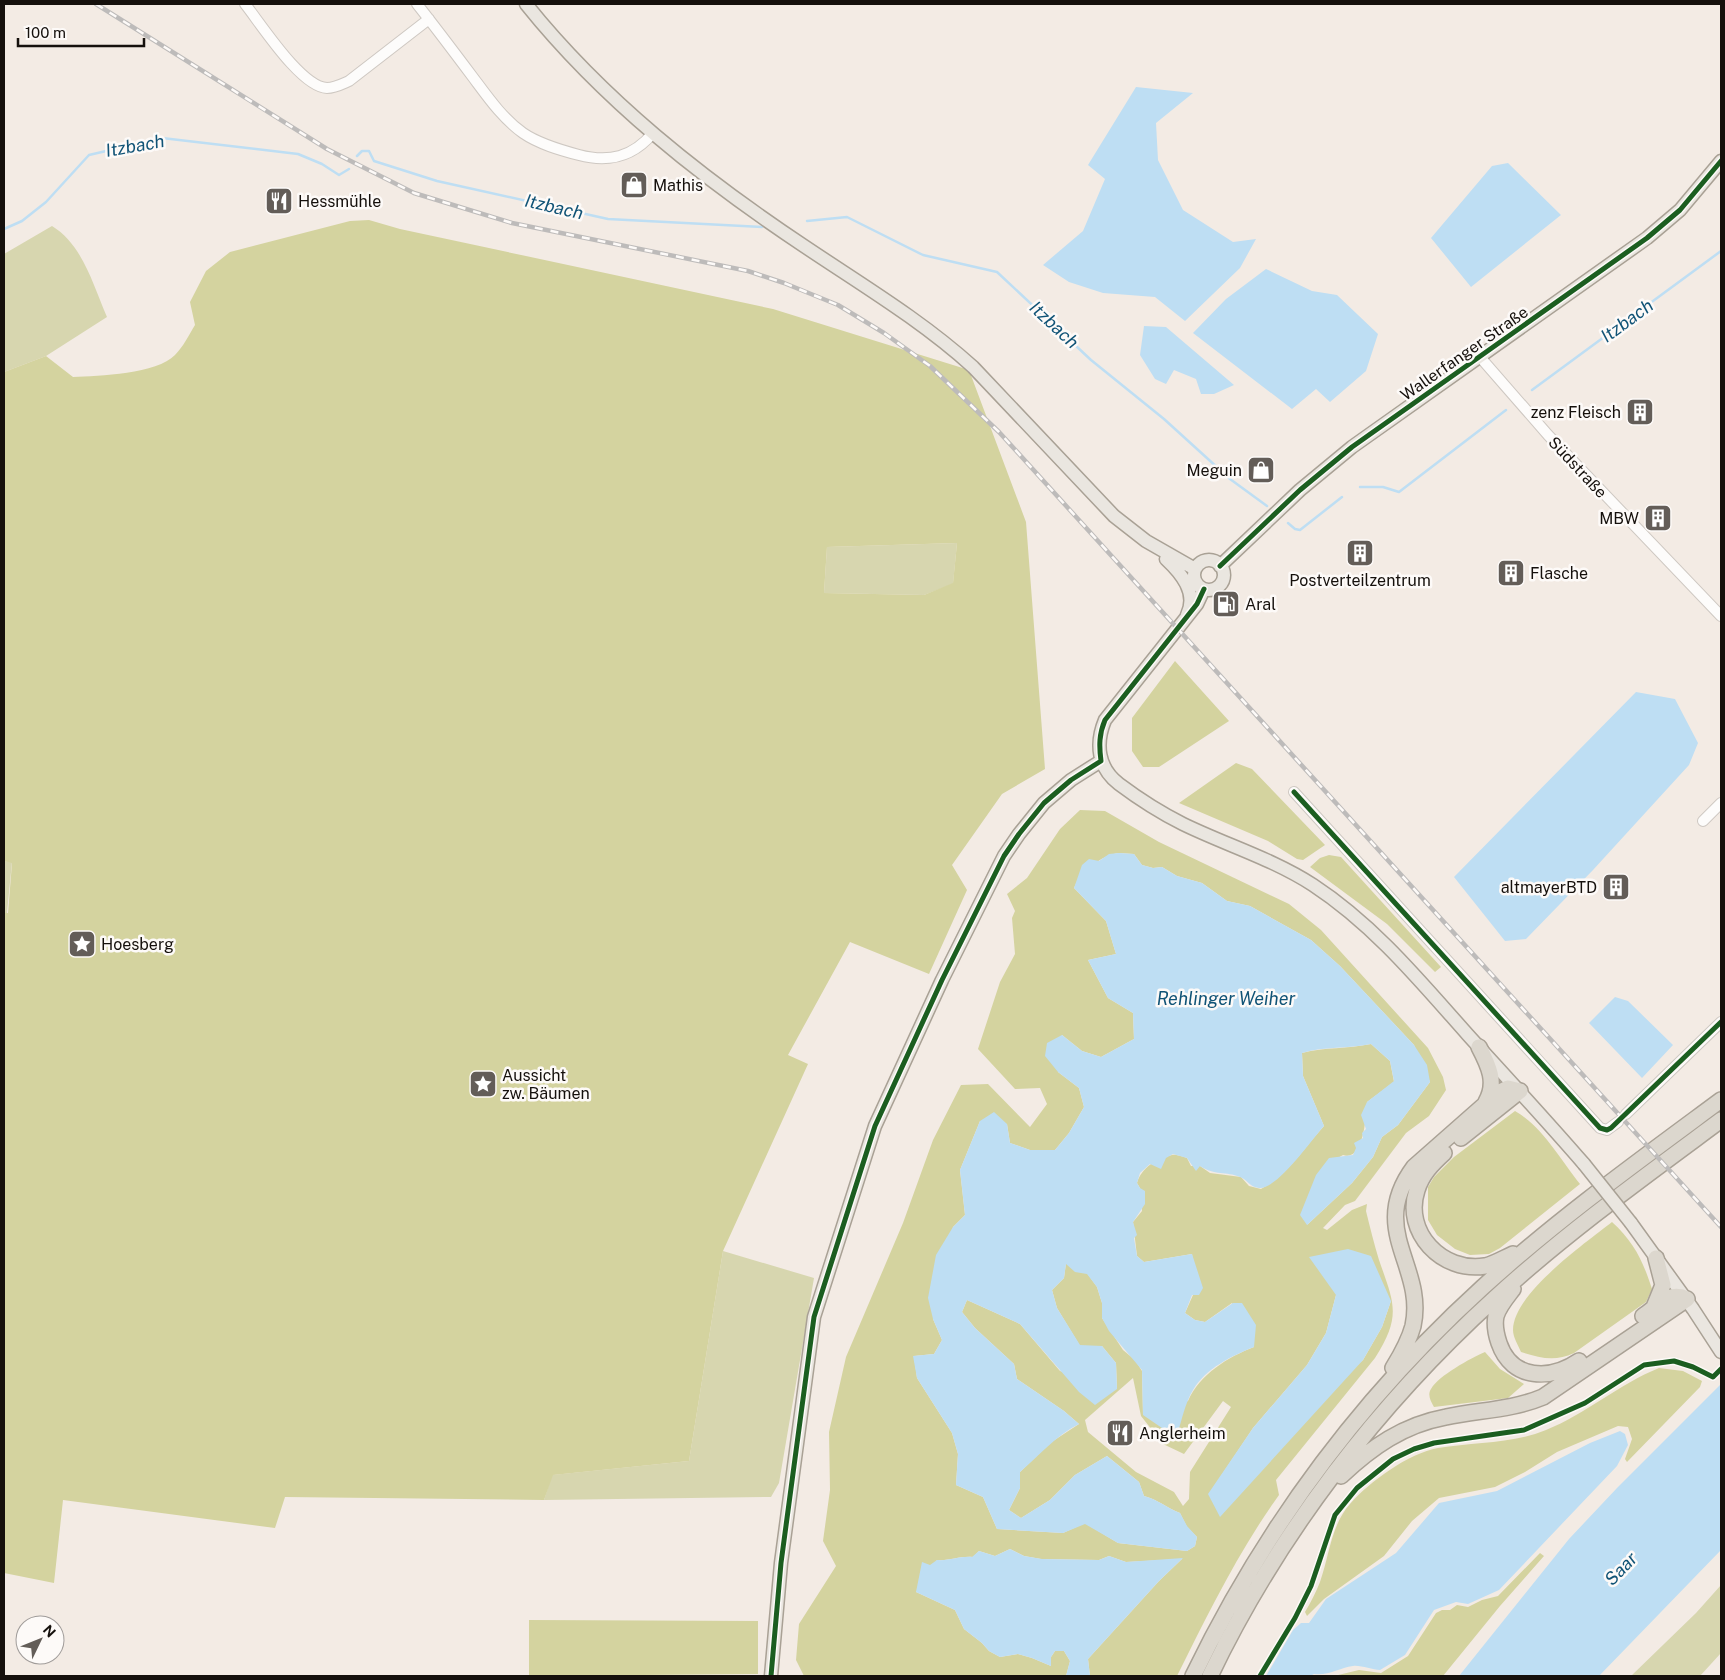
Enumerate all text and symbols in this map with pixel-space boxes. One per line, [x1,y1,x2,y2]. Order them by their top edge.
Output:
scale bar [18,15,144,47]
text: 100 m [25,24,66,41]
water label: Itzbach [104,130,166,161]
shop icon: Mathis [619,170,649,200]
place label: Mathis [653,176,703,195]
restaurant icon: Hessmühle [264,186,294,216]
water label: Itzbach [523,190,585,223]
place label: Hessmühle [298,192,381,211]
water label: Itzbach [1596,295,1657,347]
water label: Itzbach [1025,297,1083,353]
street label: Wallerfanger Straße [1397,302,1532,405]
building icon: zenz Fleisch [1625,397,1655,427]
place label: zenz Fleisch [1531,403,1621,422]
street label: Südstraße [1544,433,1611,502]
shop icon: Meguin [1246,455,1276,485]
place label: Meguin [1187,461,1242,480]
building icon: MBW [1643,503,1673,533]
place label: MBW [1599,509,1639,528]
building icon: Postverteilzentrum [1345,538,1375,568]
building icon: Flasche [1496,558,1526,588]
place label: Flasche [1530,564,1588,583]
place label: Postverteilzentrum [1289,571,1431,590]
fuel station icon: Aral [1211,589,1241,619]
place label: Aral [1245,595,1276,614]
building icon: altmayerBTD [1601,872,1631,902]
place label: altmayerBTD [1501,878,1597,897]
place icon: Hoesberg [67,929,97,959]
place label: Hoesberg [101,935,174,954]
water label: Rehlinger Weiher [1157,988,1296,1009]
place label: Aussicht zw. Bäumen [502,1066,590,1103]
place icon: Aussicht zw. Bäumen [468,1069,498,1099]
restaurant icon: Anglerheim [1105,1418,1135,1448]
place label: Anglerheim [1139,1424,1226,1443]
water label: Saar [1600,1548,1641,1589]
north arrow [15,1615,65,1665]
text: N [40,1622,59,1641]

